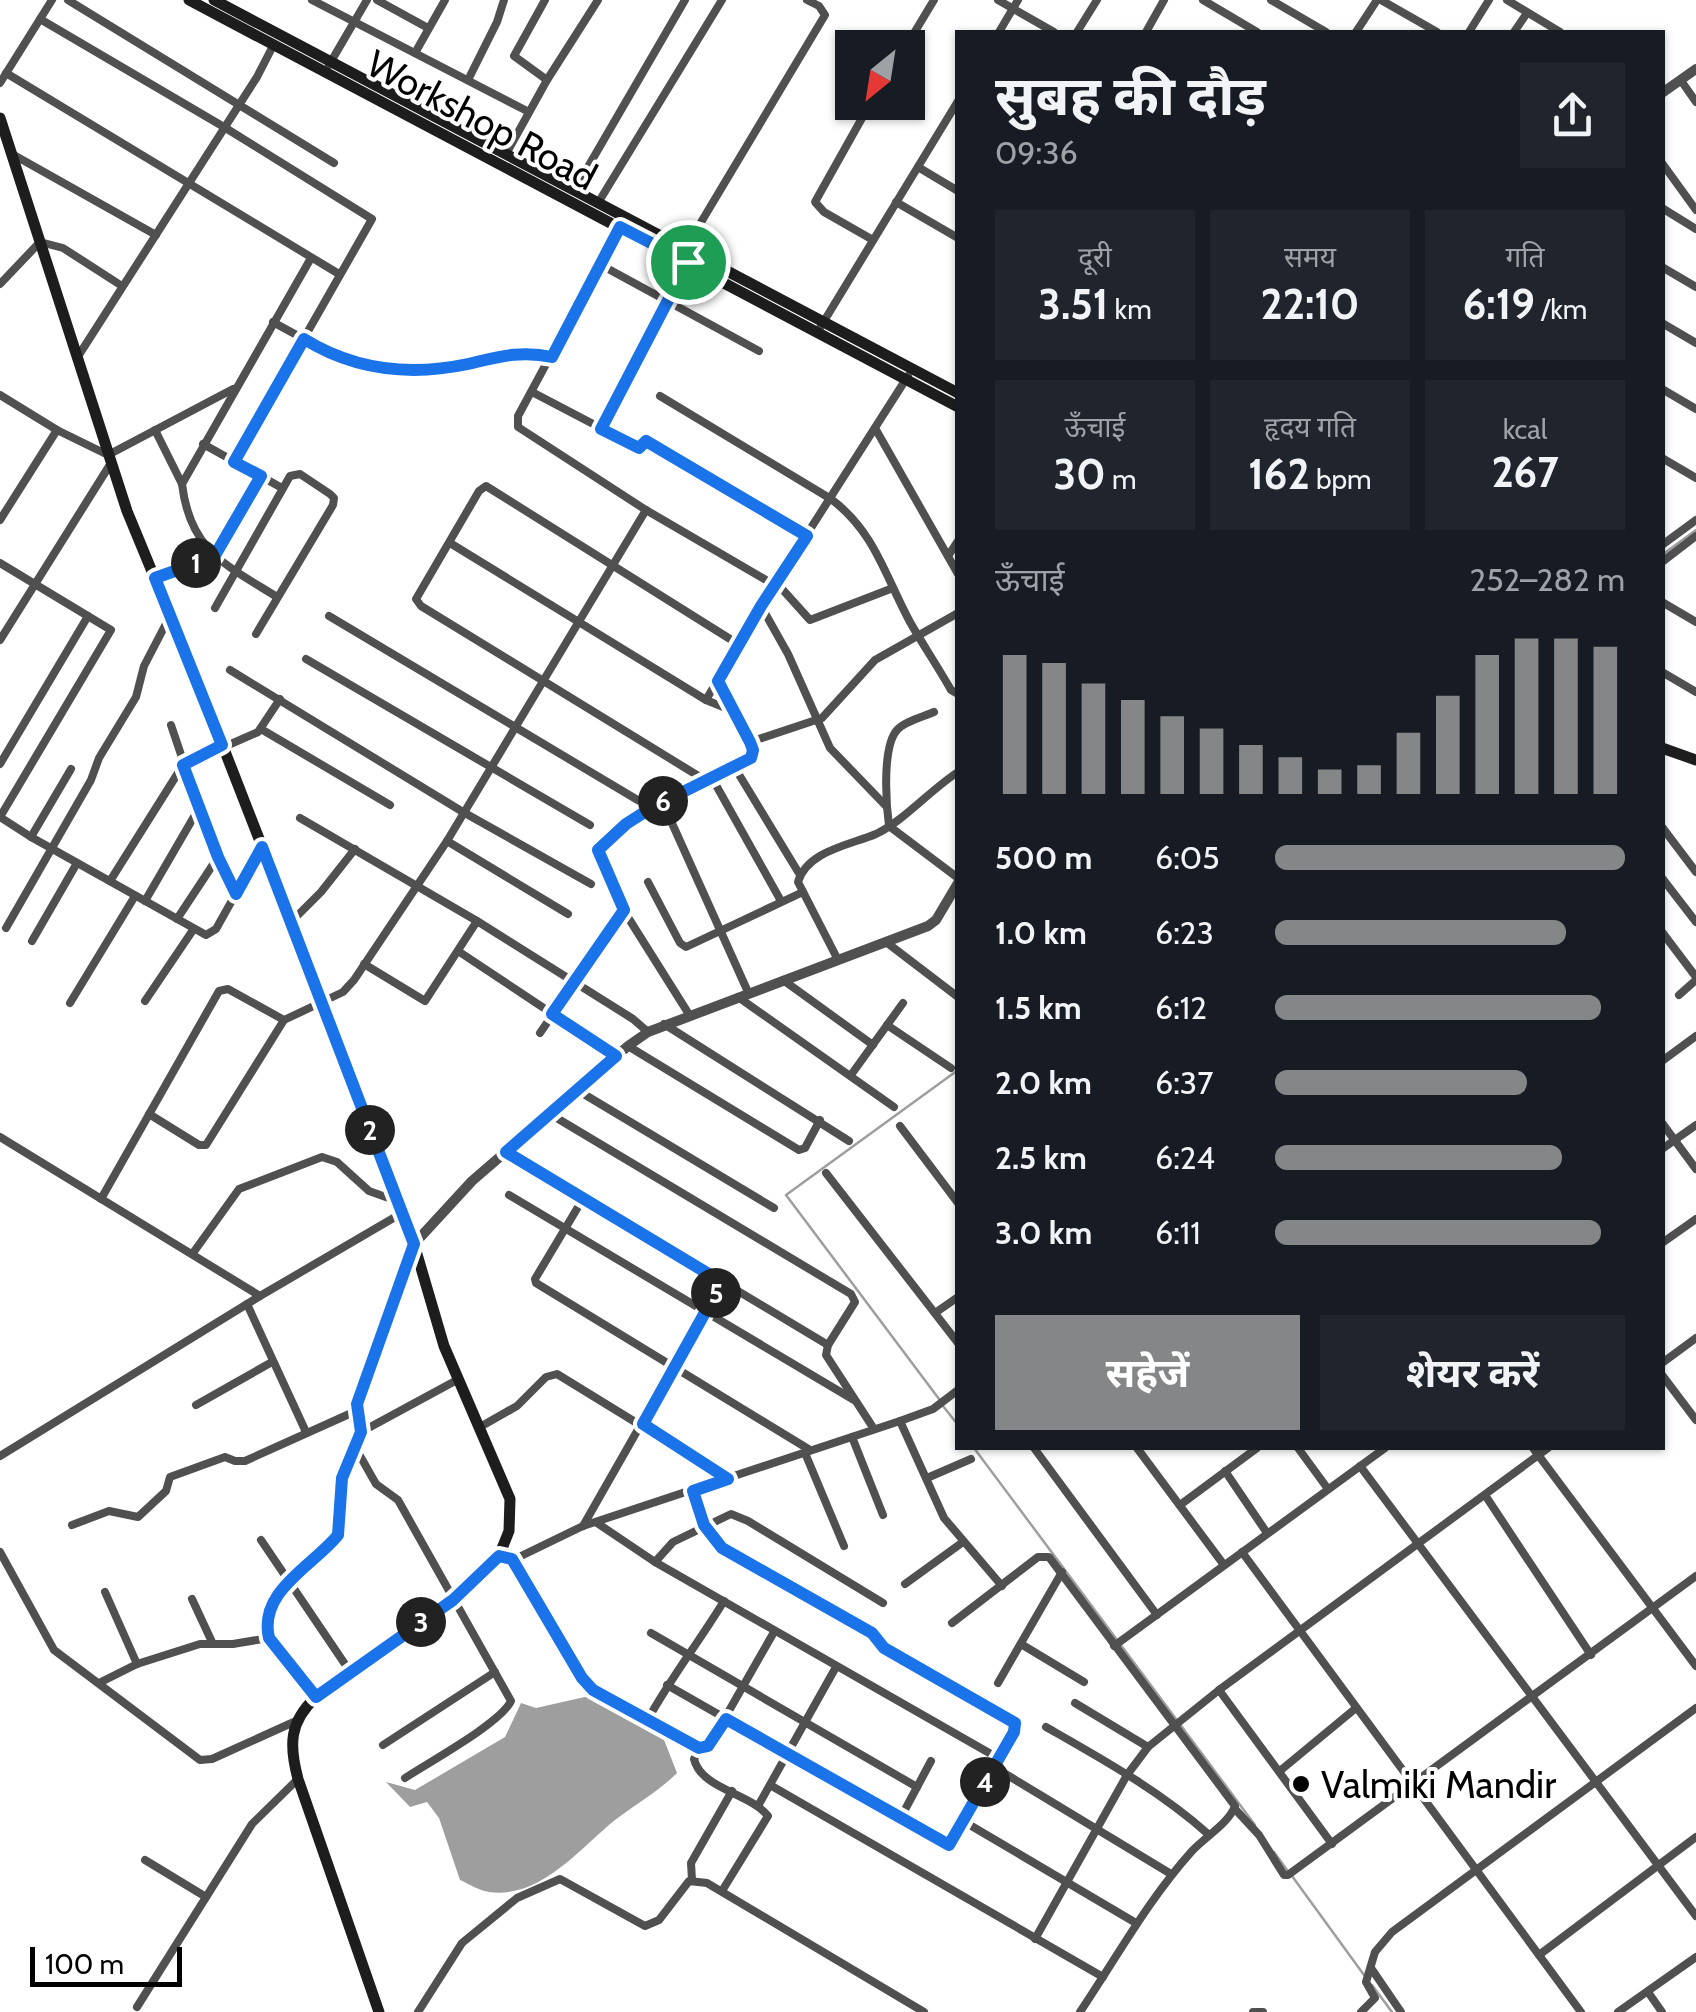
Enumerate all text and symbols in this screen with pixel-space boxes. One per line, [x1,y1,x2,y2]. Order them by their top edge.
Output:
north arrow [835,30,925,120]
map controls [835,30,925,120]
street label: Workshop Road [359,40,605,200]
text: सुबह की दौड़ [995,62,1266,129]
button: share [1520,63,1625,168]
text: 09:36 [995,133,1078,172]
pin [646,220,731,305]
icon: arrive [661,235,716,290]
text: दूरी [1078,240,1112,274]
text: समय [1284,240,1336,274]
text: गति [1506,240,1544,274]
text: 3.51 [1038,278,1108,330]
text: 22:10 [1261,278,1359,330]
text: 6:19 [1463,278,1535,330]
text: km [1108,292,1152,326]
text: /km [1535,292,1587,326]
text: ऊँचाई [1065,410,1125,444]
text: हृदय गति [1264,410,1356,444]
text: kcal [1503,412,1547,446]
text: 267 [1491,446,1559,498]
text: 30 [1053,448,1106,500]
text: 162 [1248,448,1310,500]
text: m [1106,462,1137,496]
text: bpm [1310,462,1372,496]
pin: 1 [171,538,221,588]
text: 1 [191,546,201,580]
text: ऊँचाई [995,560,1064,599]
text: 252–282 m [1470,560,1625,599]
pin: 6 [638,776,688,826]
text: 6 [655,784,671,818]
text: 500 m [995,838,1092,877]
text: 6:05 [1155,838,1219,877]
text: 1.0 km [995,913,1087,952]
text: 6:23 [1155,913,1214,952]
text: 1.5 km [995,988,1082,1027]
text: 6:12 [1155,988,1207,1027]
text: 2.0 km [995,1063,1092,1102]
text: 6:37 [1155,1063,1213,1102]
pin: 2 [345,1105,395,1155]
text: 2 [363,1113,377,1147]
text: 2.5 km [995,1138,1087,1177]
text: 6:24 [1155,1138,1215,1177]
text: 3.0 km [995,1213,1092,1252]
text: 6:11 [1155,1213,1201,1252]
pin: 5 [691,1268,741,1318]
text: 5 [708,1276,724,1310]
button: सहेजें [995,1315,1300,1430]
button: शेयर करें [1320,1315,1625,1430]
pin: 3 [396,1597,446,1647]
text: 3 [413,1605,429,1639]
pin: 4 [960,1757,1010,1807]
place label: Valmiki Mandir [1321,1761,1556,1808]
text: 4 [976,1765,994,1799]
marker: Valmiki Mandir [1290,1773,1312,1795]
scale bar [30,1942,182,1986]
text: 100 m [45,1947,124,1981]

